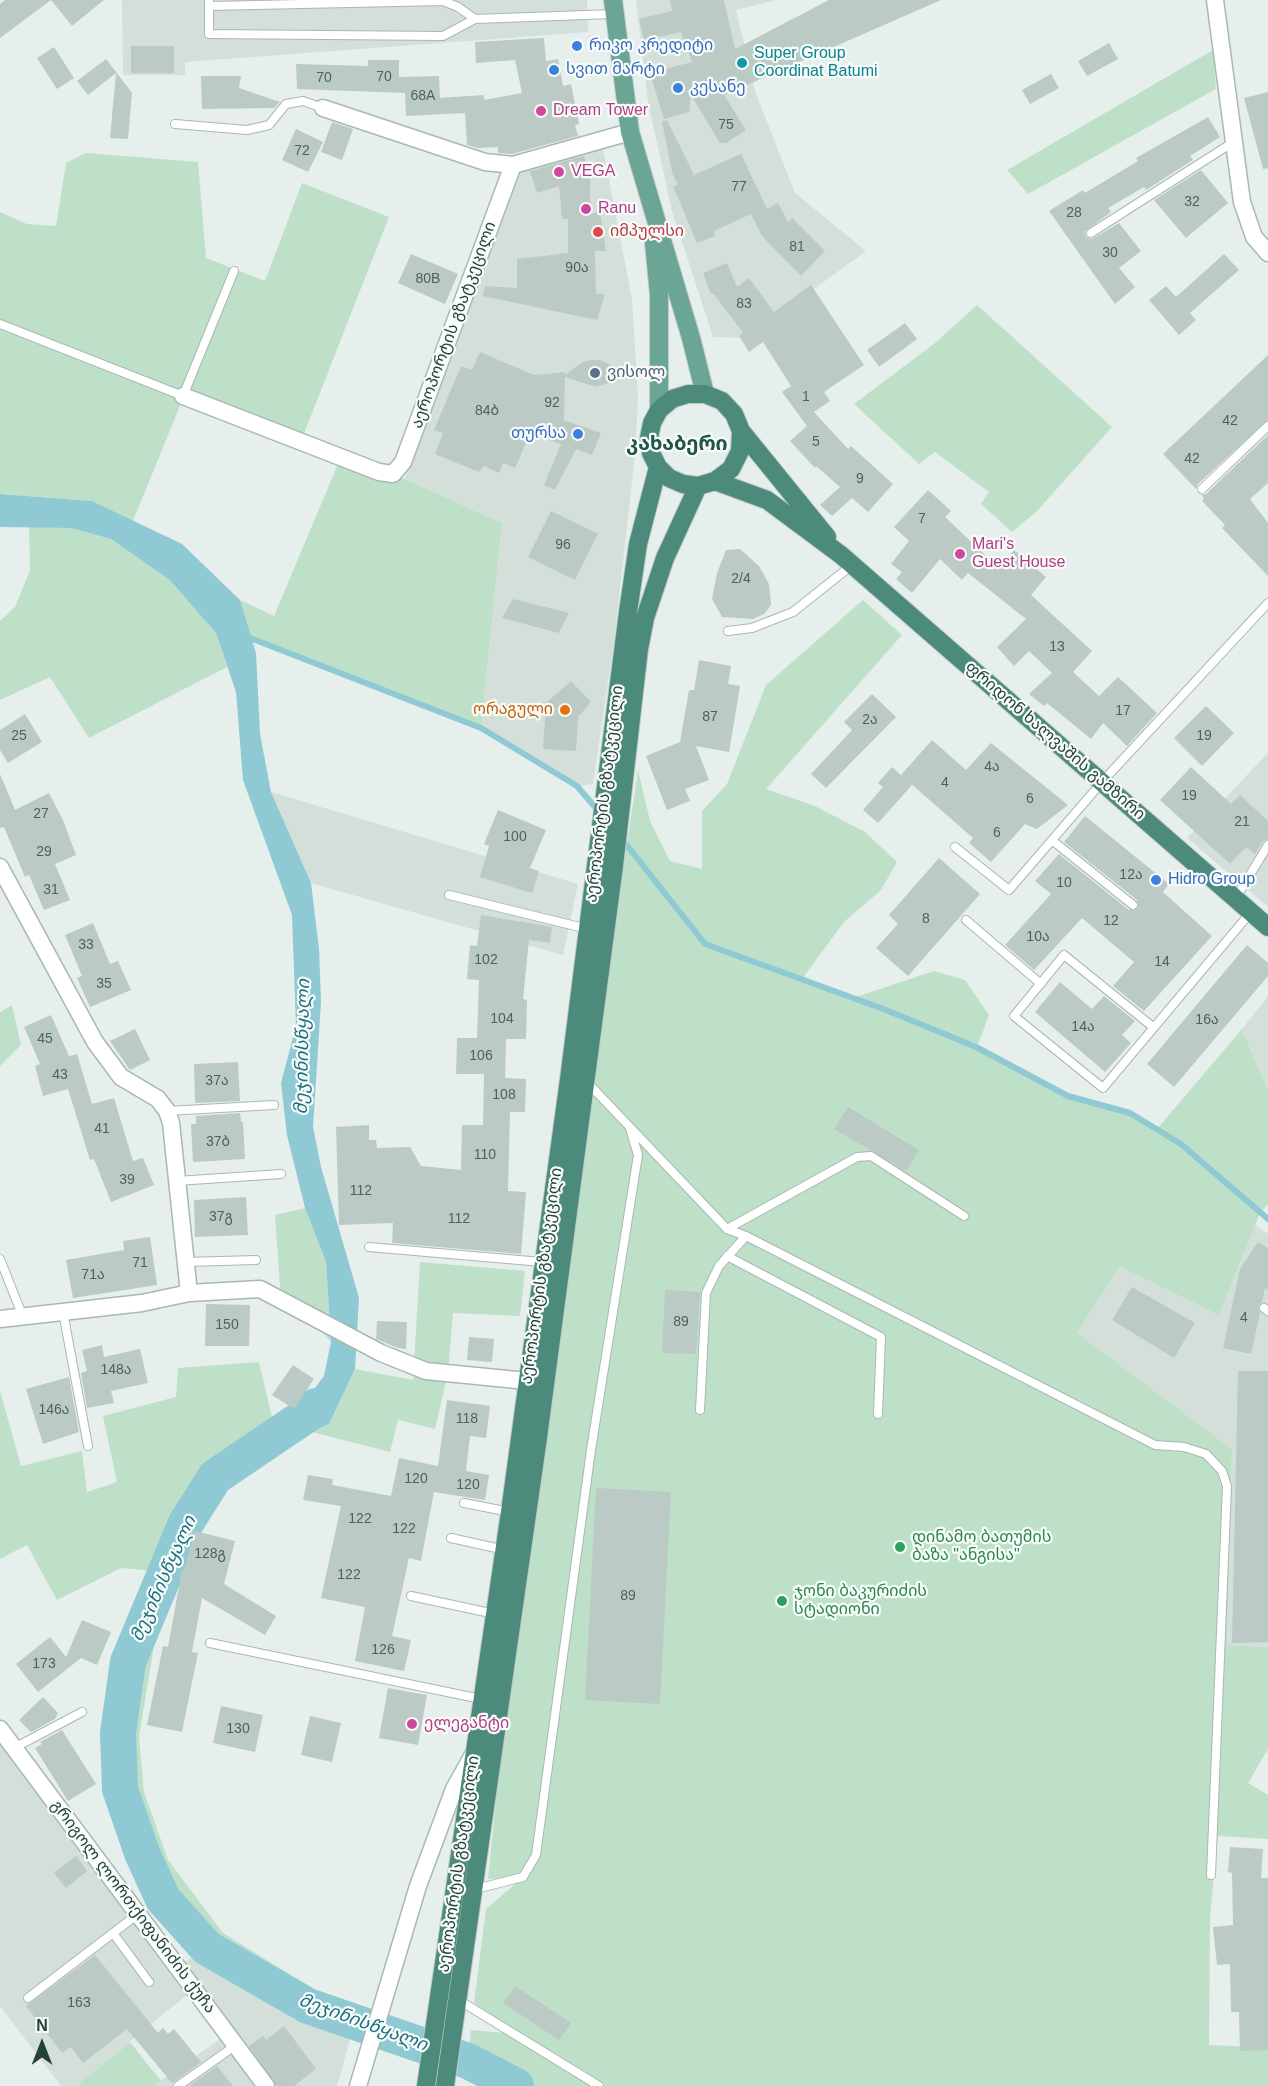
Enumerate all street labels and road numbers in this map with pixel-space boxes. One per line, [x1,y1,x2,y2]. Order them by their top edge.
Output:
street label: აეროპორტის გზატკეცილი [408,219,500,431]
street label: ფრიდონ ხალვაშის გამზირი [961,658,1149,824]
street label: აეროპორტის გზატკეცილი [582,684,628,904]
street label: აეროპორტის გზატკეცილი [517,1166,567,1386]
street label: აეროპორტის გზატკეცილი [434,1754,484,1974]
street label: გრიგოლ ლორთქიფანიძის ქუჩა [46,1797,220,2017]

